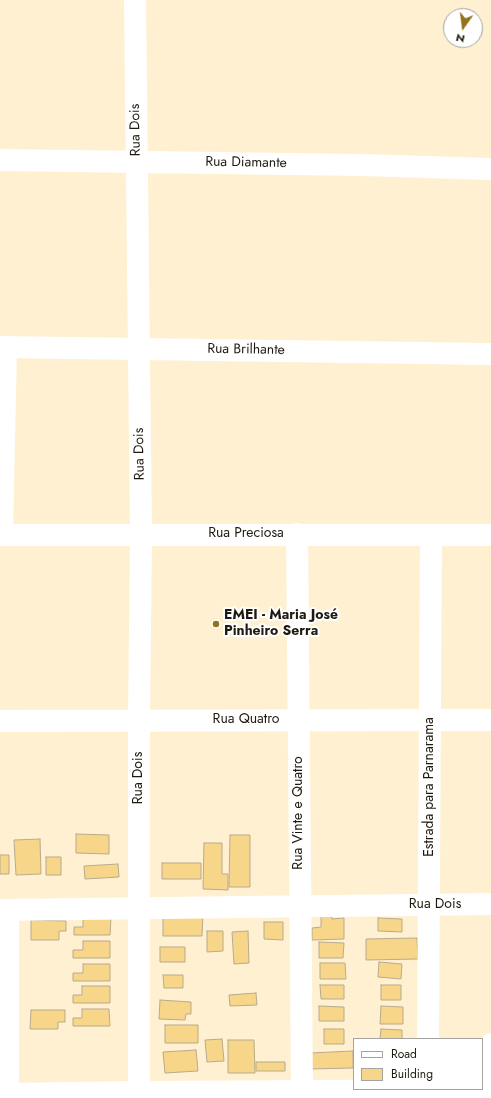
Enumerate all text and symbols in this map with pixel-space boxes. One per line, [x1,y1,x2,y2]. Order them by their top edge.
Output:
north arrow [443,8,483,48]
text: N [454,30,467,47]
street label: Rua Dois [127,104,145,156]
street label: Rua Diamante [205,154,287,172]
street label: Rua Brilhante [207,341,285,359]
street label: Rua Dois [131,428,149,480]
street label: Rua Preciosa [208,526,284,542]
place label: EMEI - Maria José Pinheiro Serra [224,608,338,640]
marker: EMEI - Maria José Pinheiro Serra [211,619,221,629]
street label: Rua Quatro [213,712,279,728]
street label: Estrada para Parnarama [422,717,438,857]
street label: Rua Dois [131,752,147,804]
street label: Rua Vinte e Quatro [291,756,307,870]
street label: Rua Dois [409,897,461,913]
legend [353,1038,483,1090]
text: Road [391,1045,417,1063]
text: Building [391,1065,433,1083]

